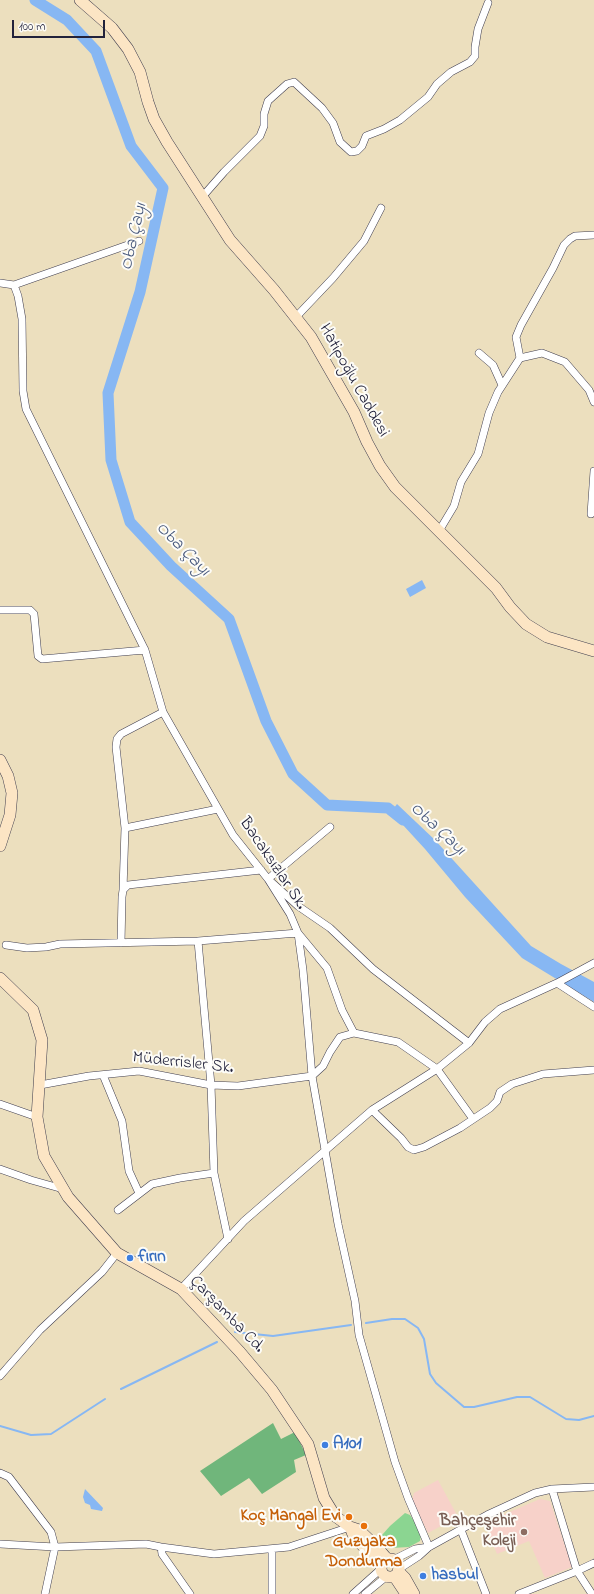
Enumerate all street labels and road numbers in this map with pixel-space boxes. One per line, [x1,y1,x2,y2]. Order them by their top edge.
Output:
street label: Hatipoğlu Caddesi [313,321,393,441]
street label: Bacaksızlar Sk. [234,814,310,914]
street label: Müderrisler Sk. [132,1049,234,1079]
street label: Çarşamba Cd. [184,1272,268,1358]

